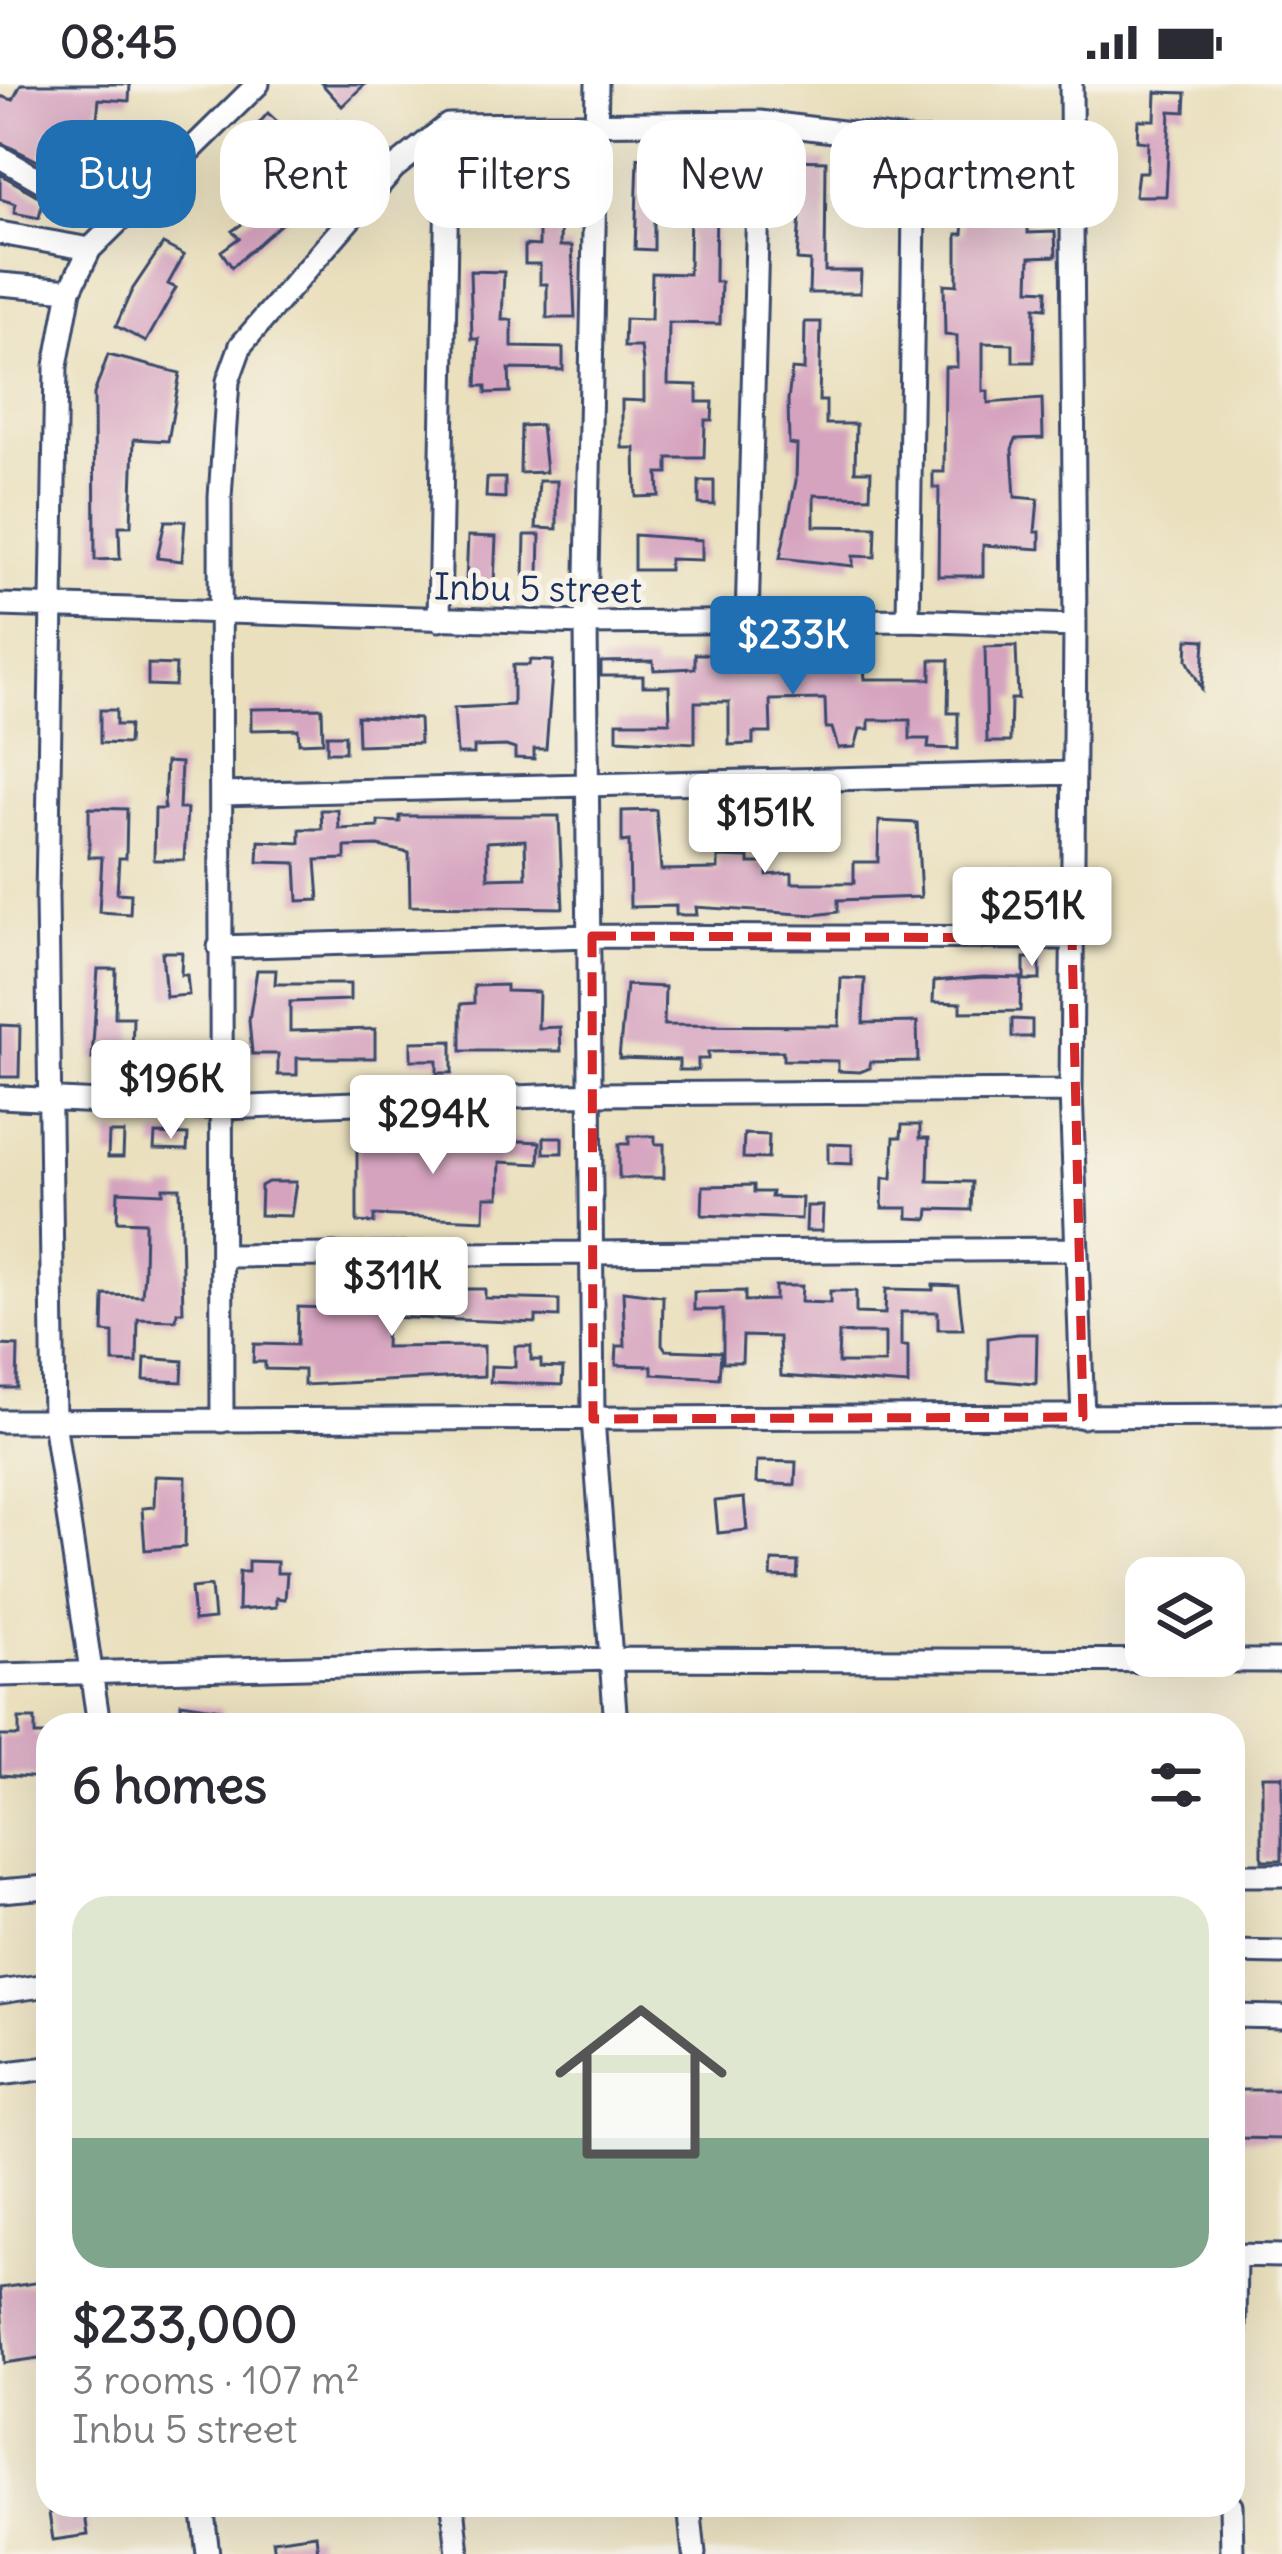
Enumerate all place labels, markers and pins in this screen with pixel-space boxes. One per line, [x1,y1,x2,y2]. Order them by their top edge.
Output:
pin: $233K [709,596,877,698]
pin: $151K [681,774,849,876]
pin: $251K [948,867,1116,969]
pin: $196K [87,1040,255,1142]
pin: $294K [349,1075,517,1177]
pin: $311K [308,1237,476,1339]

